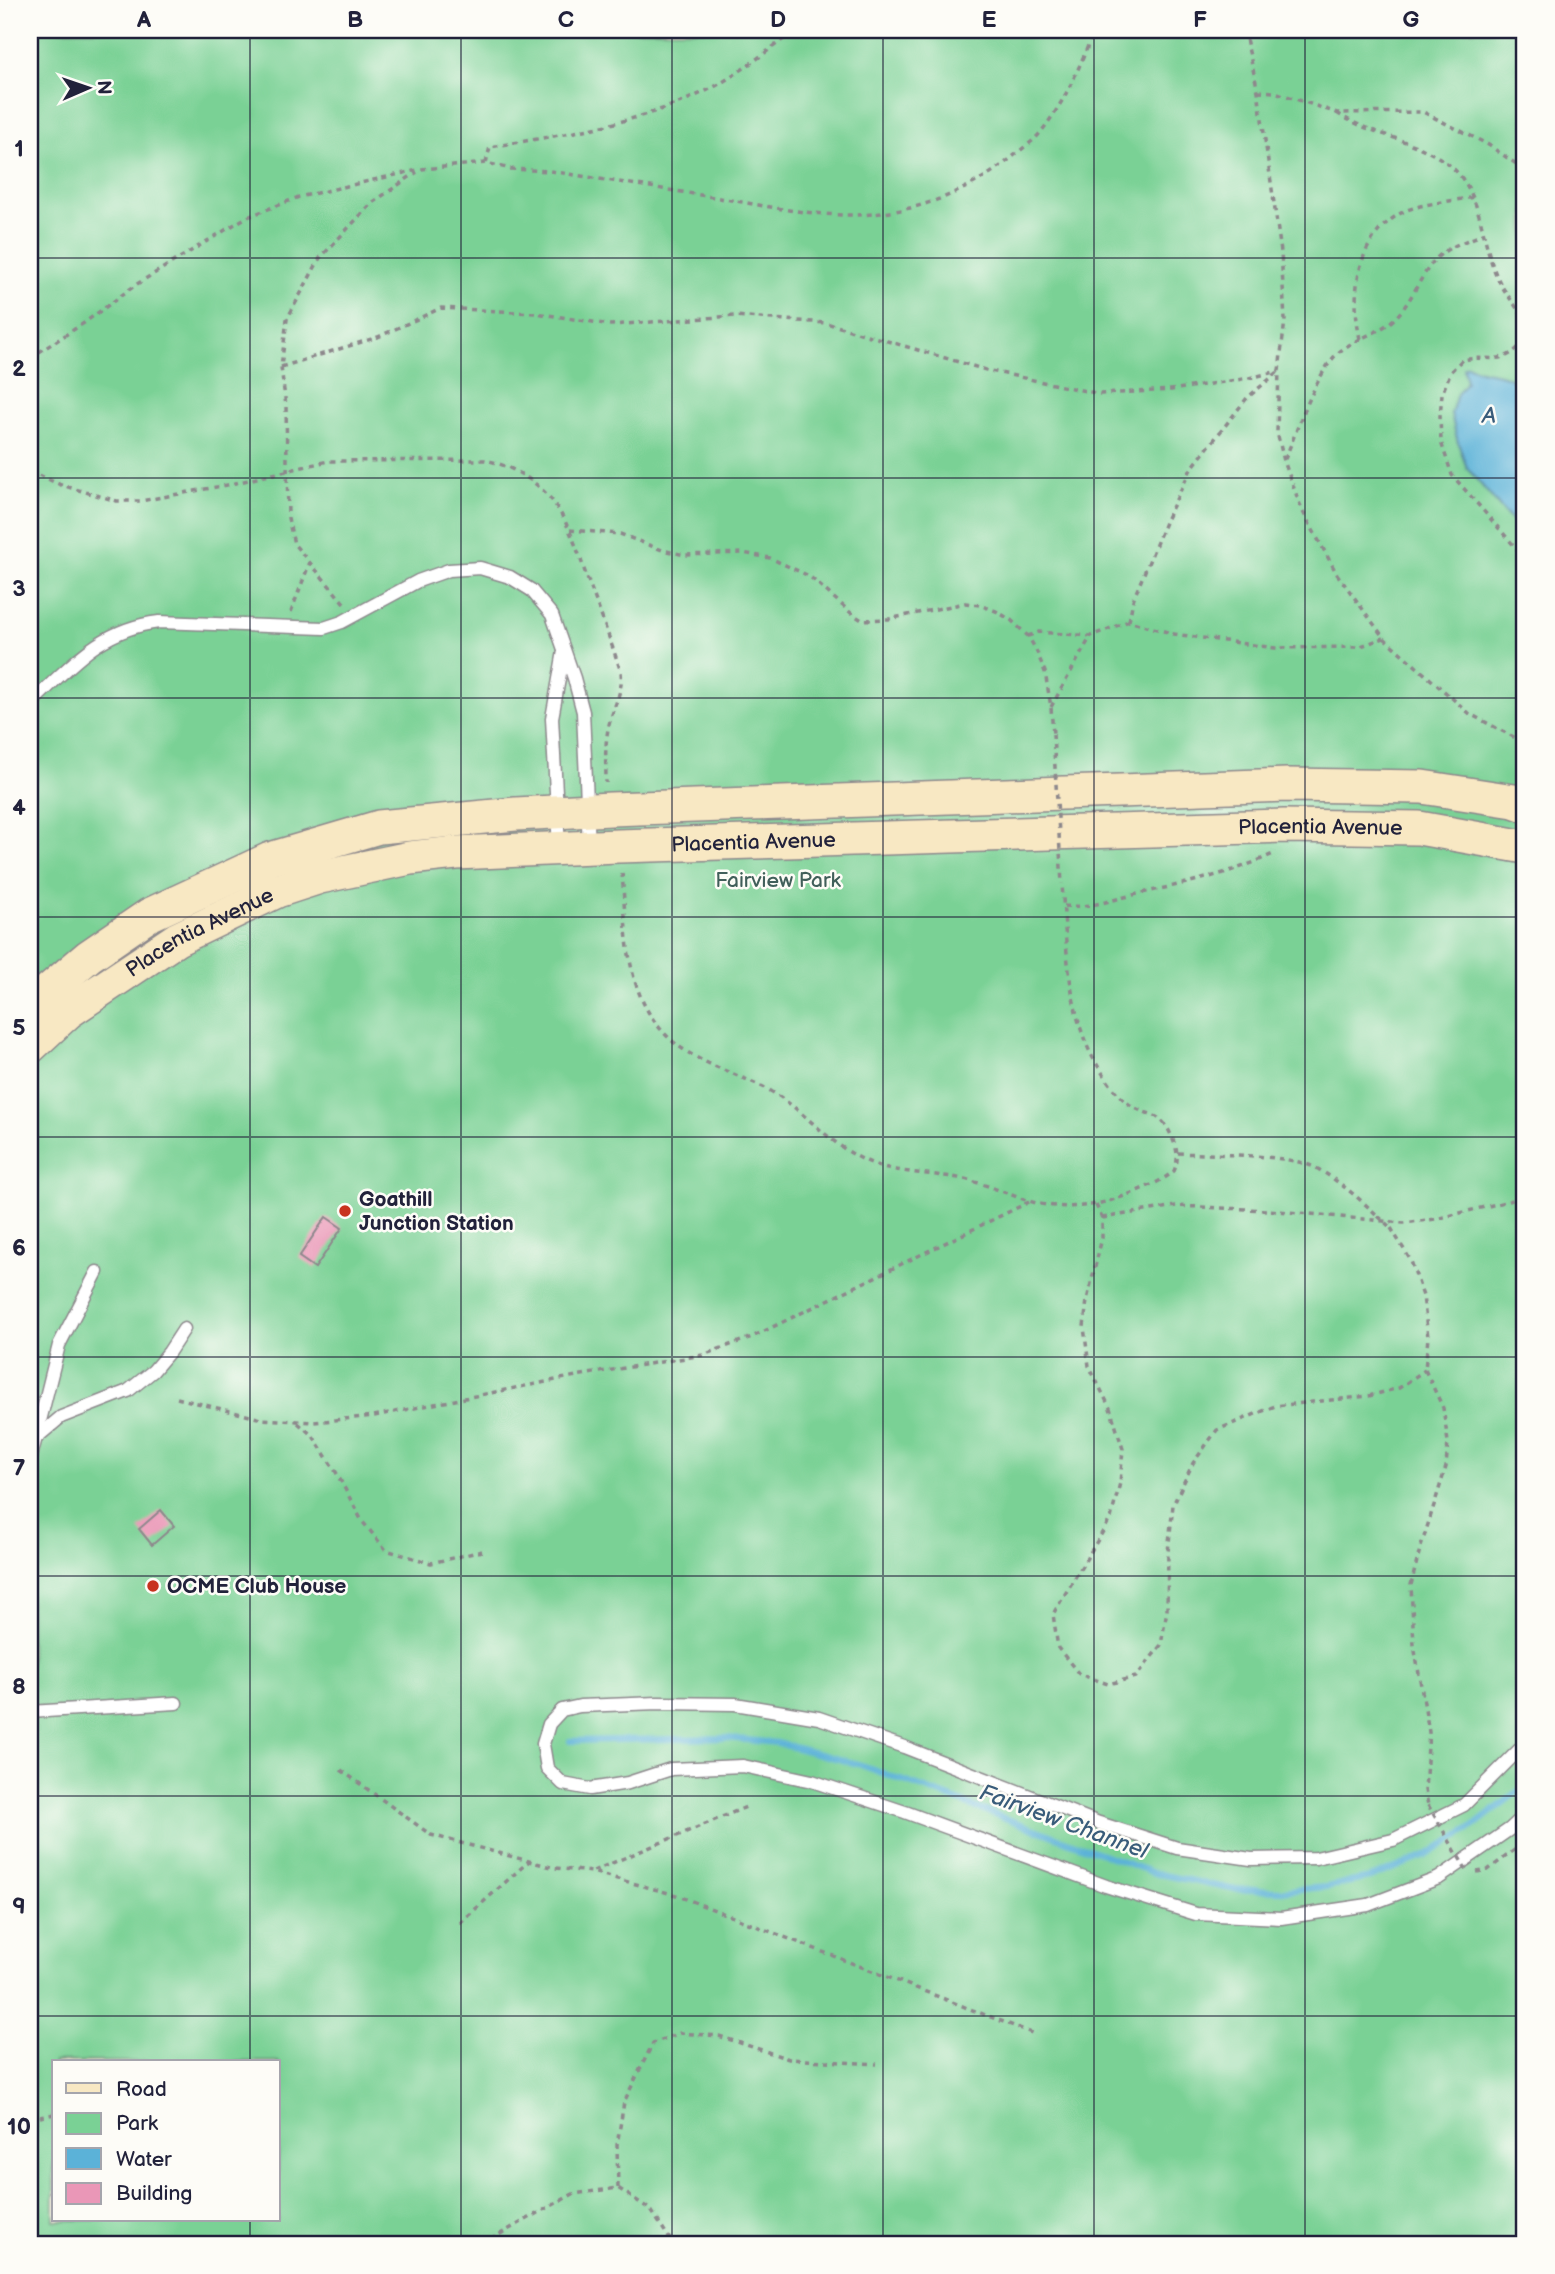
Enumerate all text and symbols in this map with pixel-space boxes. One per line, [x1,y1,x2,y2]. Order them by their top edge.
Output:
text: A [136,6,152,34]
text: B [347,6,363,34]
text: C [558,6,574,34]
text: D [770,6,786,34]
text: E [982,6,997,34]
text: F [1193,6,1207,34]
text: G [1403,6,1420,34]
north arrow [52,52,122,122]
text: N [92,80,115,95]
text: 1 [14,135,24,163]
text: 2 [12,355,26,383]
water label: A [1481,402,1496,430]
text: 3 [12,575,26,603]
text: 4 [12,794,26,822]
street label: Placentia Avenue [1238,814,1403,841]
street label: Placentia Avenue [671,827,836,857]
park label: Fairview Park [715,868,842,893]
street label: Placentia Avenue [121,883,278,983]
text: 5 [12,1014,26,1042]
place label: Goathill Junction Station [359,1187,514,1236]
marker: Goathill Junction Station [337,1203,353,1219]
text: 6 [12,1234,26,1262]
text: 7 [13,1454,26,1482]
place label: OCME Club House [167,1574,346,1599]
marker: OCME Club House [145,1578,161,1594]
text: 8 [12,1673,26,1701]
water label: Fairview Channel [976,1779,1152,1866]
text: 9 [12,1893,26,1921]
legend [52,2060,280,2222]
text: Road [116,2077,167,2102]
text: Park [116,2111,159,2136]
text: 10 [7,2113,31,2141]
text: Water [116,2147,172,2172]
text: Building [116,2181,192,2206]

